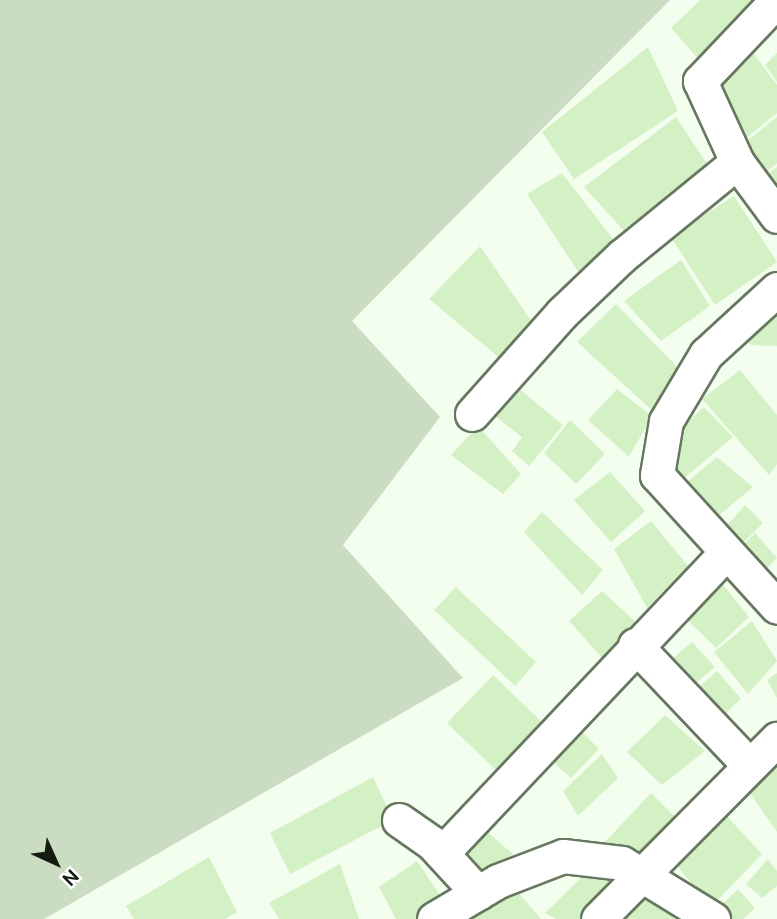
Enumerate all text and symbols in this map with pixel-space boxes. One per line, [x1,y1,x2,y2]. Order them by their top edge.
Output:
north arrow [21,828,91,898]
text: N [58,865,84,891]

